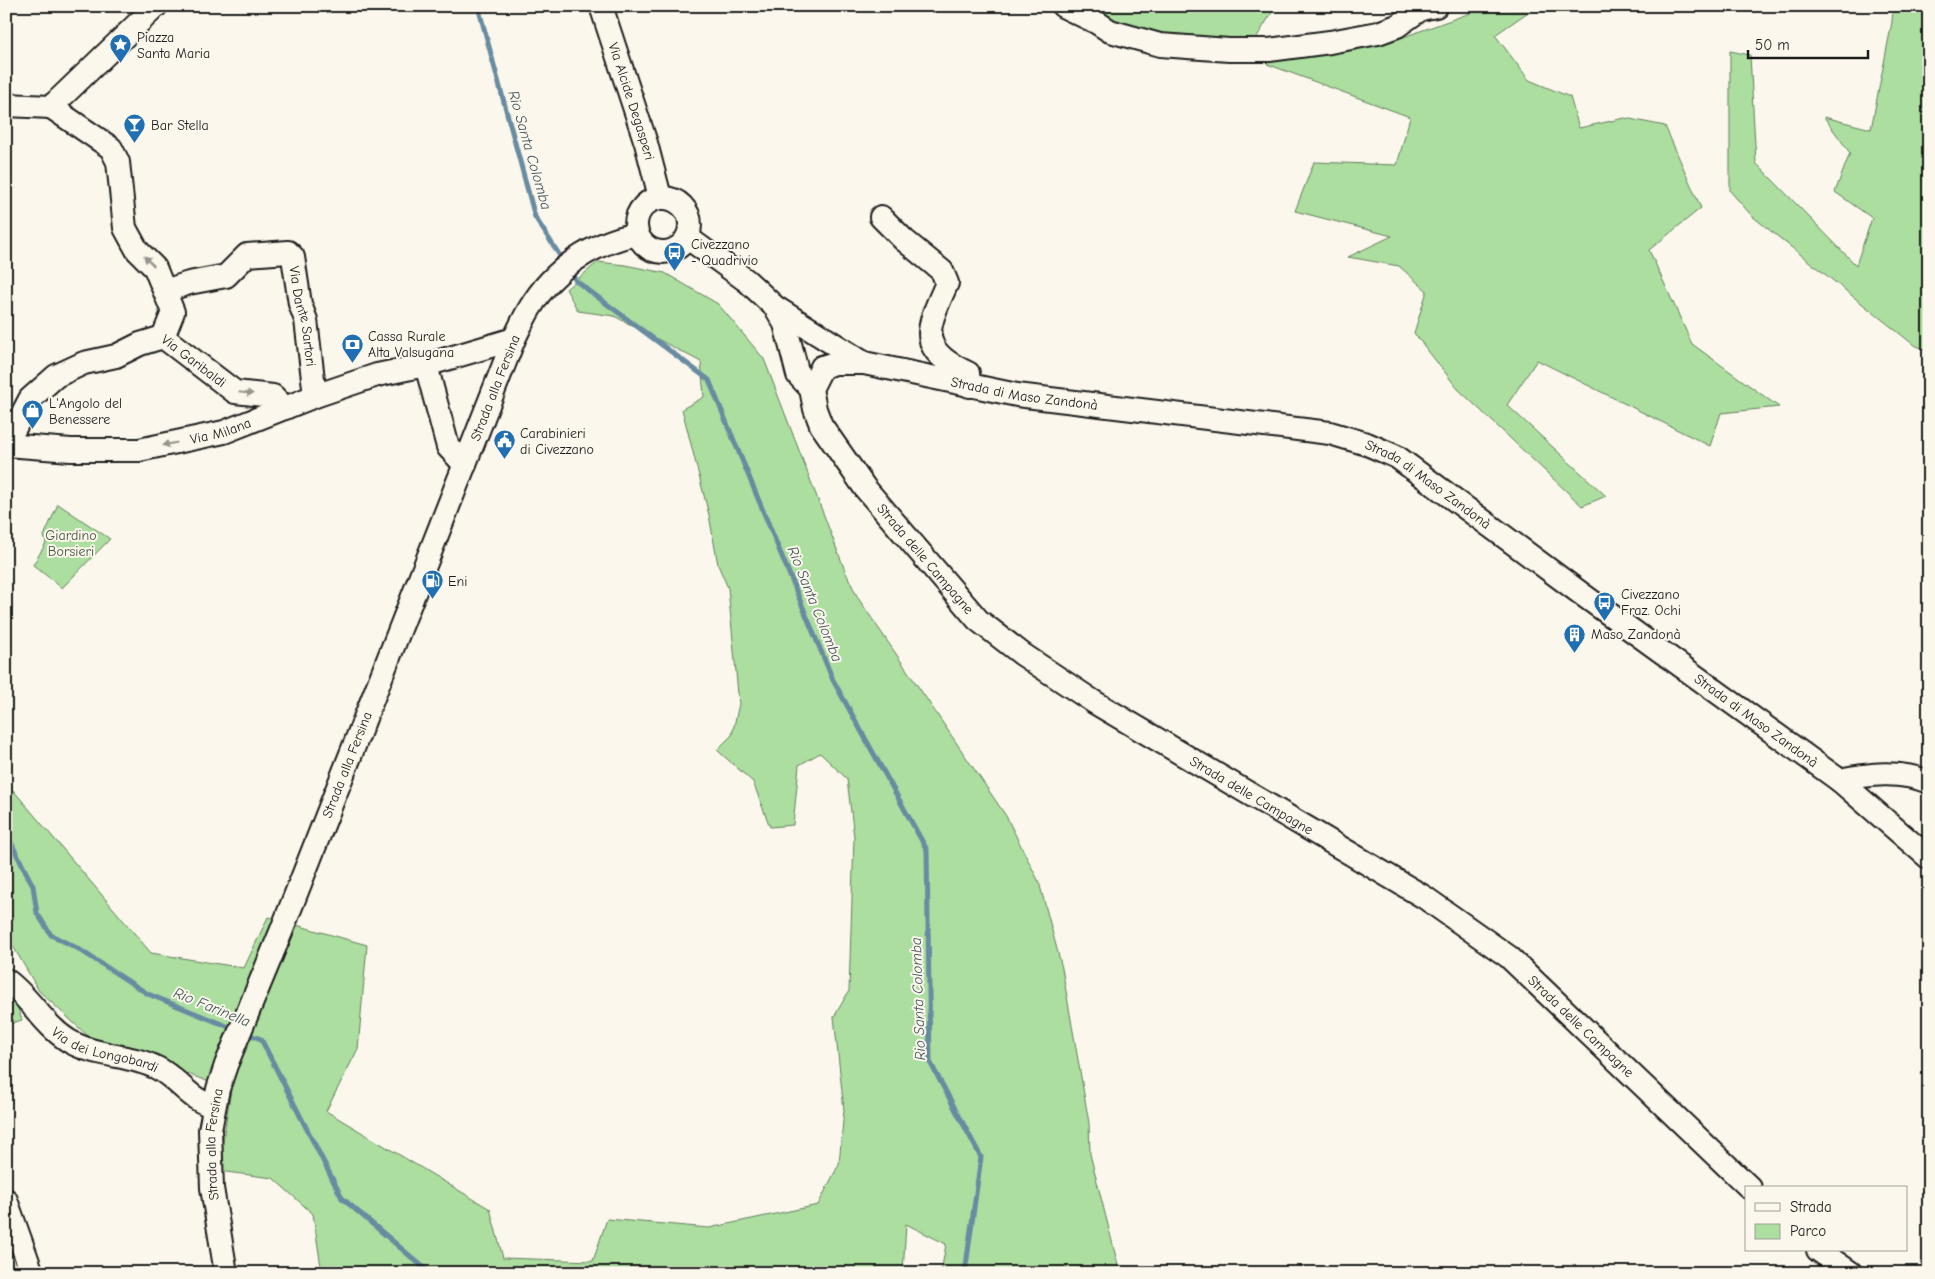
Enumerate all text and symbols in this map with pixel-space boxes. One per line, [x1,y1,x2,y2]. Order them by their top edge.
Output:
scale bar [1748,28,1868,60]
place label: Piazza Santa Maria [137,29,210,62]
place icon: Piazza Santa Maria [109,33,133,64]
text: 50 m [1755,36,1790,54]
street label: Via Alcide Degasperi [605,40,658,162]
water label: Rio Santa Colomba [504,88,556,212]
bar icon: Bar Stella [123,113,147,144]
place label: Bar Stella [151,117,209,134]
place label: Civezzano - Quadrivio [691,236,758,269]
bus stop icon: Civezzano - Quadrivio [663,240,687,271]
one-way arrow [143,255,155,267]
street label: Via Dante Sartori [285,265,319,367]
place label: Cassa Rurale Alta Valsugana [368,328,454,361]
street label: Via Garibaldi [158,331,229,391]
bank icon: Cassa Rurale Alta Valsugana [340,332,364,363]
street label: Strada alla Fersina [467,332,524,443]
street label: Strada di Maso Zandonà [949,373,1099,414]
one-way arrow [238,389,254,397]
place label: L'Angolo del Benessere [49,395,122,428]
shop icon: L'Angolo del Benessere [21,399,45,430]
street label: Via Milana [188,414,254,448]
place label: Carabinieri di Civezzano [520,425,594,458]
public building icon: Carabinieri di Civezzano [492,429,516,460]
street label: Strada di Maso Zandonà [1362,436,1494,533]
one-way arrow [162,440,177,448]
street label: Strada delle Campagne [873,500,977,618]
park label: Giardino Borsieri [45,527,97,560]
water label: Rio Santa Colomba [784,544,847,665]
fuel station icon: Eni [420,569,444,600]
place label: Eni [448,573,467,590]
place label: Civezzano Fraz. Ochi [1621,586,1681,619]
bus stop icon: Civezzano Fraz. Ochi [1593,590,1617,621]
building icon: Maso Zandonà [1563,622,1587,653]
place label: Maso Zandonà [1591,626,1681,643]
street label: Strada di Maso Zandonà [1691,670,1821,771]
street label: Strada alla Fersina [319,709,376,820]
street label: Strada delle Campagne [1187,753,1316,839]
water label: Rio Santa Colomba [907,937,929,1061]
street label: Strada delle Campagne [1524,972,1637,1081]
water label: Rio Farinella [171,983,253,1031]
street label: Via dei Longobardi [48,1023,161,1076]
street label: Strada alla Fersina [202,1087,227,1202]
legend [1745,1186,1908,1252]
text: Strada [1790,1198,1832,1216]
text: Parco [1790,1222,1826,1240]

